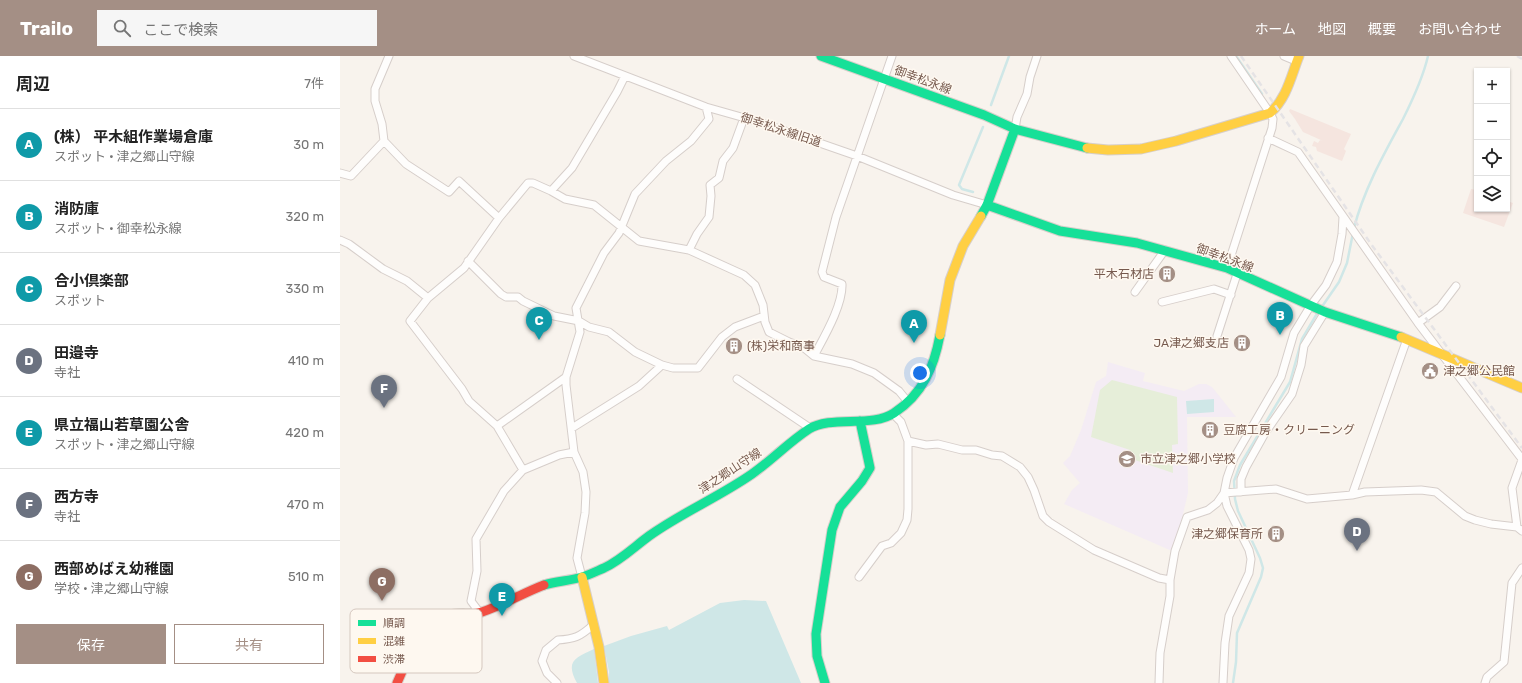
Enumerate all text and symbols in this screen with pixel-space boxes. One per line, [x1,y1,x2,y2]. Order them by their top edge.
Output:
search box [97,10,377,46]
text: Trailo [20,17,73,40]
icon: search [111,17,133,39]
text: ここで検索 [143,21,218,39]
text: ホーム [1254,21,1296,38]
text: 地図 [1318,21,1346,38]
text: 概要 [1368,21,1396,38]
text: お問い合わせ [1418,21,1502,38]
street label: 御幸松永線 [892,63,954,97]
map controls [1474,68,1510,212]
button: + [1474,68,1510,104]
text: 周辺 [16,74,50,94]
text: 7件 [304,76,324,91]
button: − [1474,104,1510,140]
street label: 御幸松永線旧道 [739,110,823,150]
text: (株） 平木組作業場倉庫 [54,128,213,146]
text: A [24,137,34,152]
text: 30 m [293,137,324,152]
button: locate [1474,140,1510,176]
text: スポット · 津之郷山守線 [54,149,195,164]
button: layers [1474,176,1510,212]
text: 消防庫 [54,200,99,218]
text: B [24,209,34,224]
text: 320 m [286,209,324,224]
text: スポット · 御幸松永線 [54,221,182,236]
street label: 御幸松永線 [1194,241,1256,275]
building icon: 平木石材店 [1157,264,1177,284]
place label: 平木石材店 [1094,267,1154,281]
text: 合小倶楽部 [54,272,129,290]
text: C [24,281,34,296]
text: 330 m [285,281,324,296]
text: スポット [54,293,106,308]
pin: B [1267,302,1293,335]
pin: C [526,307,552,340]
pin: A [901,310,927,343]
building icon: JA津之郷支店 [1232,333,1252,353]
building icon: (株)栄和商事 [724,336,744,356]
place label: JA津之郷支店 [1154,336,1229,350]
place label: (株)栄和商事 [747,339,815,353]
text: 田邉寺 [54,344,99,362]
text: D [24,353,34,368]
text: 410 m [288,353,324,368]
public building icon: 津之郷公民館 [1420,361,1440,381]
your location [910,363,930,383]
place label: 津之郷公民館 [1443,364,1515,378]
text: 寺社 [54,365,80,380]
pin: F [371,375,397,408]
text: 県立福山若草園公舎 [54,416,189,434]
building icon: 豆腐工房・クリーニング [1200,420,1220,440]
place label: 豆腐工房・クリーニング [1223,423,1355,437]
text: E [25,425,33,440]
text: 420 m [285,425,324,440]
text: スポット · 津之郷山守線 [54,437,195,452]
street label: 津之郷山守線 [696,446,764,496]
school or university icon: 市立津之郷小学校 [1117,449,1137,469]
place label: 市立津之郷小学校 [1140,452,1236,466]
text: 西方寺 [54,488,99,506]
text: F [25,497,33,512]
text: 470 m [286,497,324,512]
text: 寺社 [54,509,80,524]
pin: D [1344,518,1370,551]
building icon: 津之郷保育所 [1266,524,1286,544]
place label: 津之郷保育所 [1191,527,1263,541]
text: 西部めばえ幼稚園 [54,560,174,578]
pin: G [369,568,395,601]
text: G [24,569,34,584]
text: 510 m [288,569,324,584]
text: 学校 · 津之郷山守線 [54,581,169,596]
pin: E [489,583,515,616]
legend [350,609,482,673]
text: 順調 [383,617,405,630]
button: 保存 [16,624,166,664]
button: 共有 [174,624,324,664]
text: 混雑 [383,635,405,648]
text: 渋滞 [383,653,405,666]

